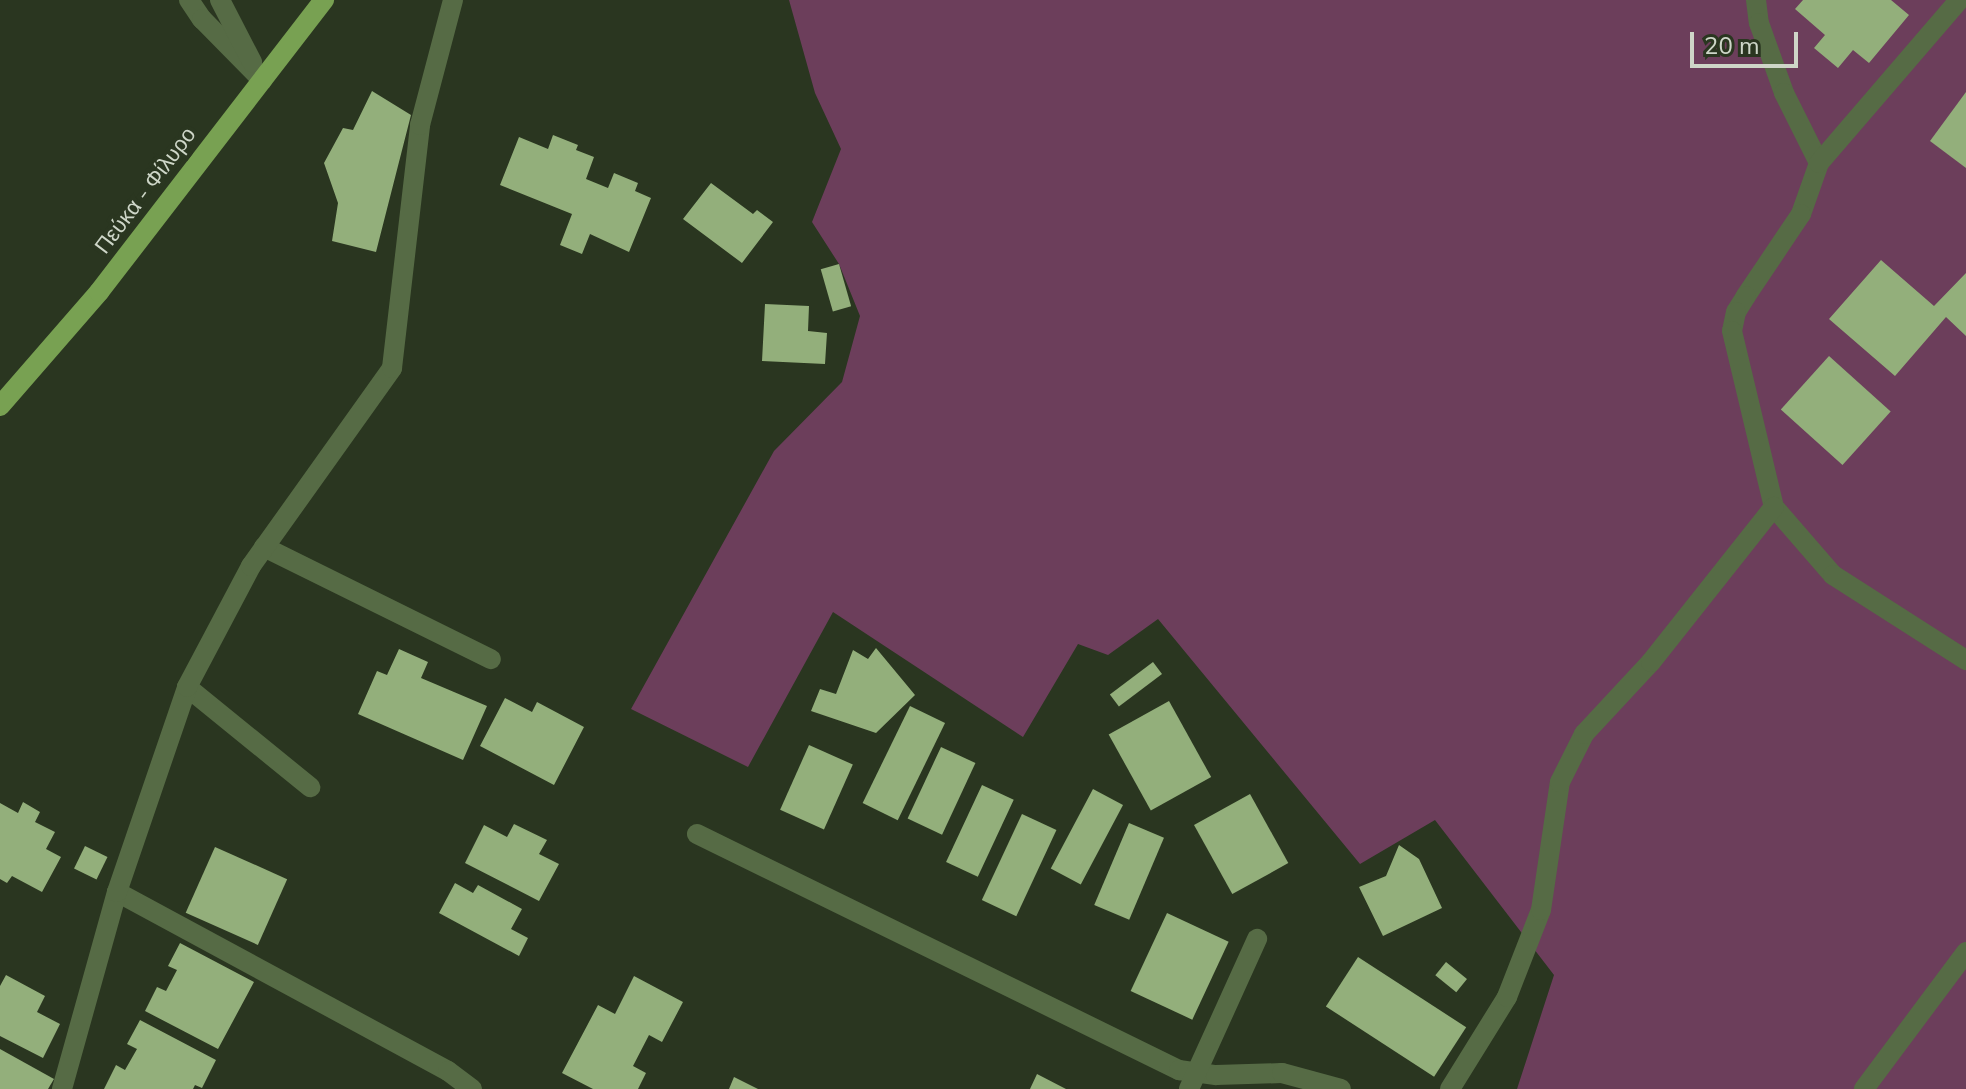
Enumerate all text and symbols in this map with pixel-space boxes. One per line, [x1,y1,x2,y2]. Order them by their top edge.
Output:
scale bar [1694,16,1802,66]
text: 20 m [1704,30,1760,62]
street label: Πεύκα - Φίλυρο [90,123,202,259]

